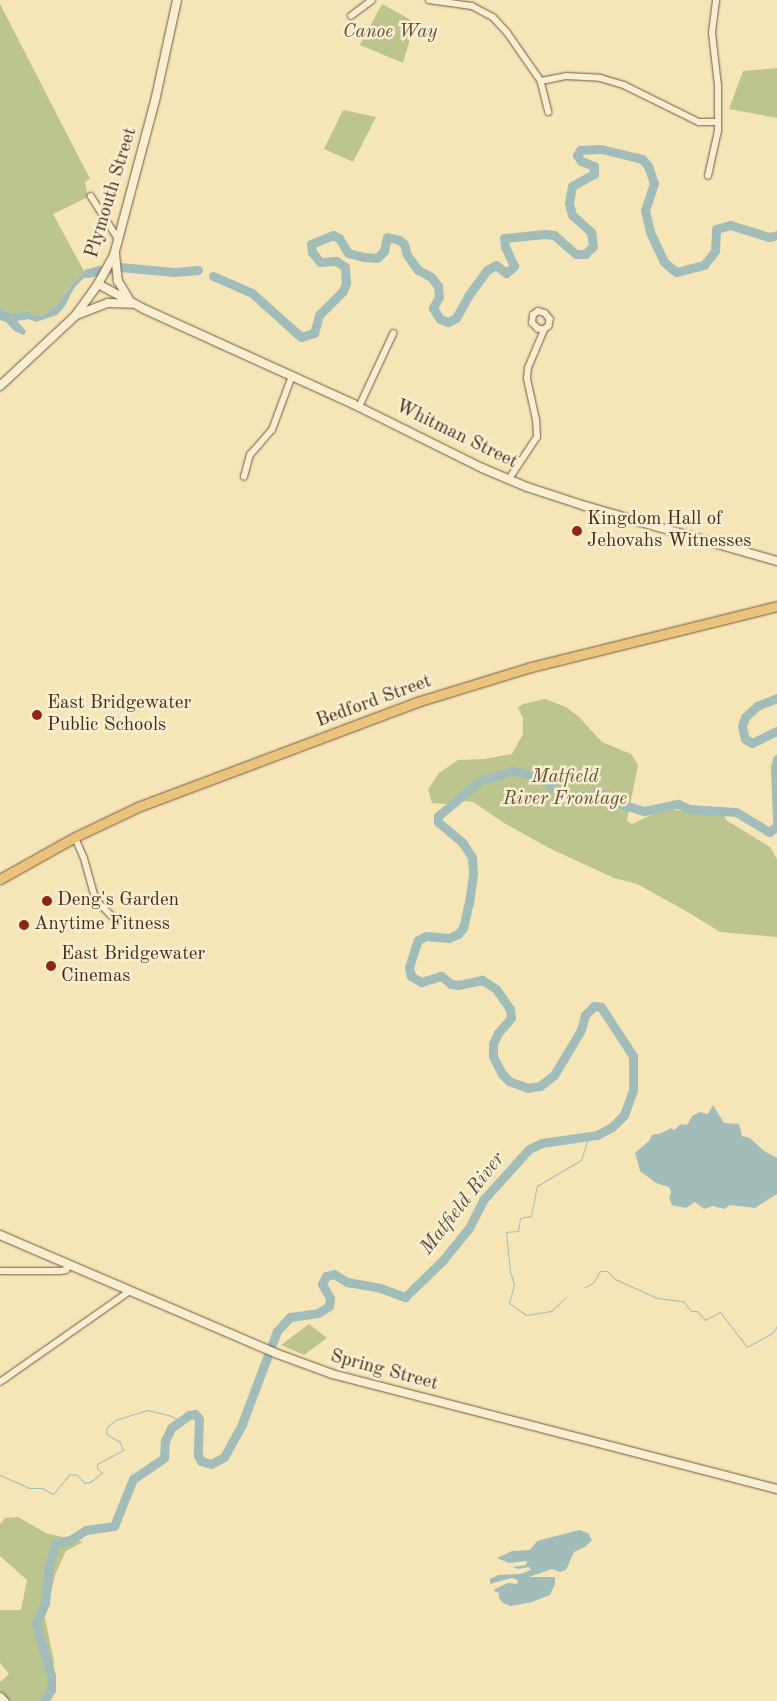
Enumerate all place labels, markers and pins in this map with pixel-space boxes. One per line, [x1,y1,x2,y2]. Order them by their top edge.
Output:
place label: Kingdom Hall of Jehovahs Witnesses [587,509,751,553]
marker: Kingdom Hall of Jehovahs Witnesses [571,525,583,537]
place label: East Bridgewater Public Schools [47,693,191,737]
marker: East Bridgewater Public Schools [31,709,43,721]
place label: Deng's Garden [57,890,179,912]
marker: Deng's Garden [41,895,53,907]
place label: Anytime Fitness [34,914,170,936]
marker: Anytime Fitness [18,919,30,931]
place label: East Bridgewater Cinemas [61,944,205,988]
marker: East Bridgewater Cinemas [45,960,57,972]

